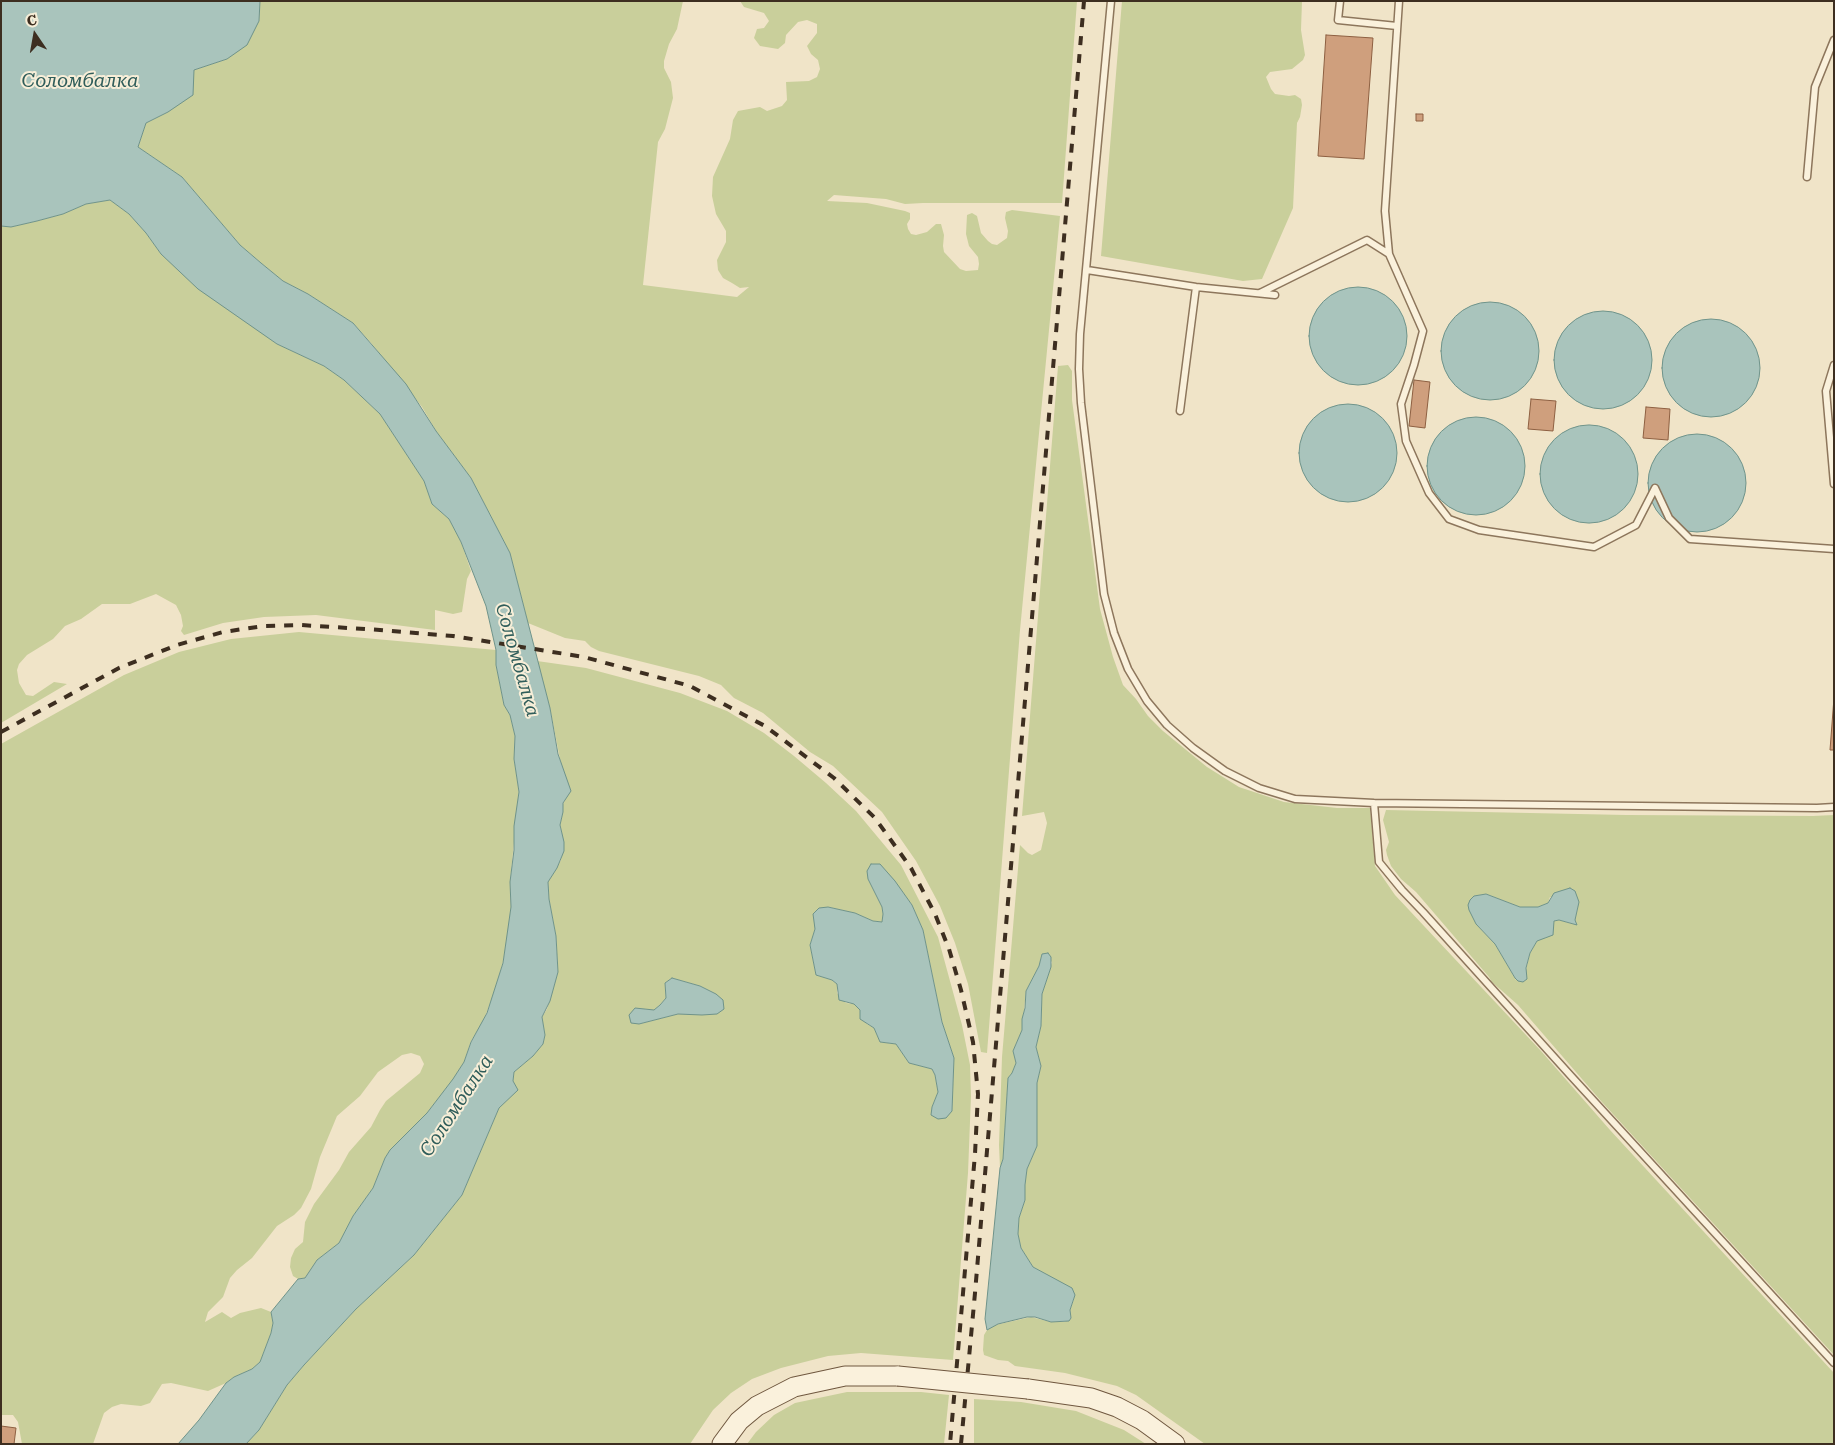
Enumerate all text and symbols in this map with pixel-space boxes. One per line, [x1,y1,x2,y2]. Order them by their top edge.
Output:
north arrow [10,10,60,60]
text: С [25,11,38,29]
water label: Соломбалка [22,70,138,92]
water label: Соломбалка [490,601,544,719]
water label: Соломбалка [416,1051,498,1161]

